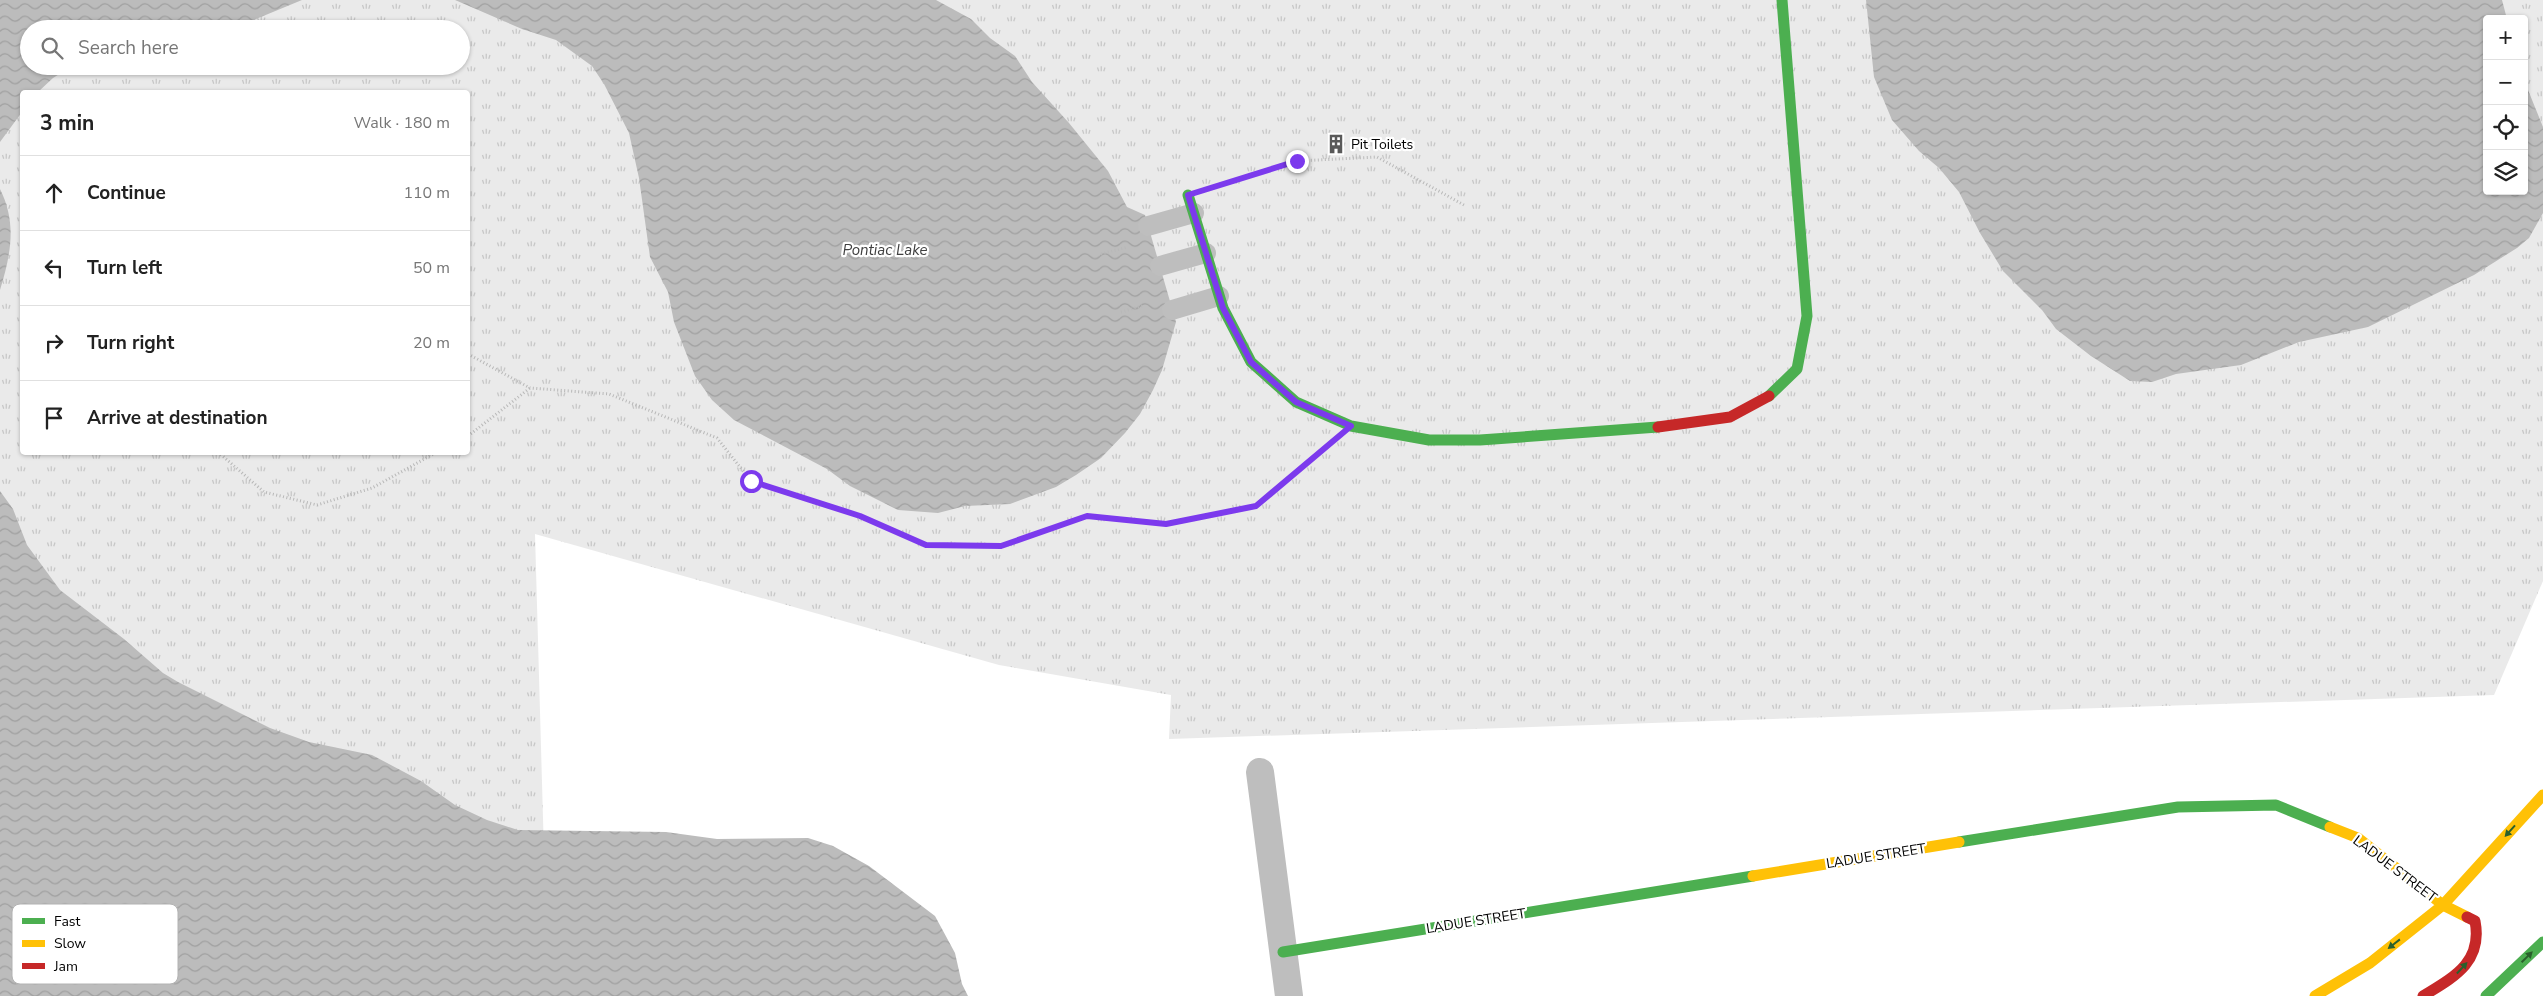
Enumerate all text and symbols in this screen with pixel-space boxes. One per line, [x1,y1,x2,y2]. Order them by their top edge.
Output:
map controls [2483,15,2528,195]
button: + [2483,15,2528,60]
search box [20,20,470,75]
icon: search [38,34,66,62]
text: Search here [78,35,179,61]
button: − [2483,60,2528,105]
button: locate [2483,105,2528,150]
text: 3 min [40,109,94,137]
text: Walk · 180 m [354,112,450,134]
building icon: Pit Toilets [1325,133,1347,155]
place label: Pit Toilets [1351,135,1413,154]
route end [1286,150,1309,173]
button: layers [2483,150,2528,195]
icon: ahead [40,179,68,207]
text: Continue [87,180,166,206]
text: 110 m [403,182,450,204]
water label: Pontiac Lake [843,240,927,260]
icon: left [40,254,68,282]
text: Turn left [87,255,162,281]
text: 50 m [413,257,450,279]
icon: right [40,329,68,357]
text: Turn right [87,330,174,356]
text: 20 m [413,332,450,354]
icon: arrive [40,404,68,432]
text: Arrive at destination [87,405,268,431]
route start [740,470,763,493]
one-way arrow [2504,824,2516,836]
street label: LADUE STREET [2349,831,2441,907]
street label: LADUE STREET [1825,839,1928,873]
legend [12,904,178,984]
street label: LADUE STREET [1425,904,1528,938]
text: Fast [54,912,80,931]
text: Slow [54,934,86,953]
one-way arrow [2388,938,2401,949]
one-way arrow [2521,951,2533,963]
text: Jam [53,957,78,976]
one-way arrow [2456,962,2468,974]

